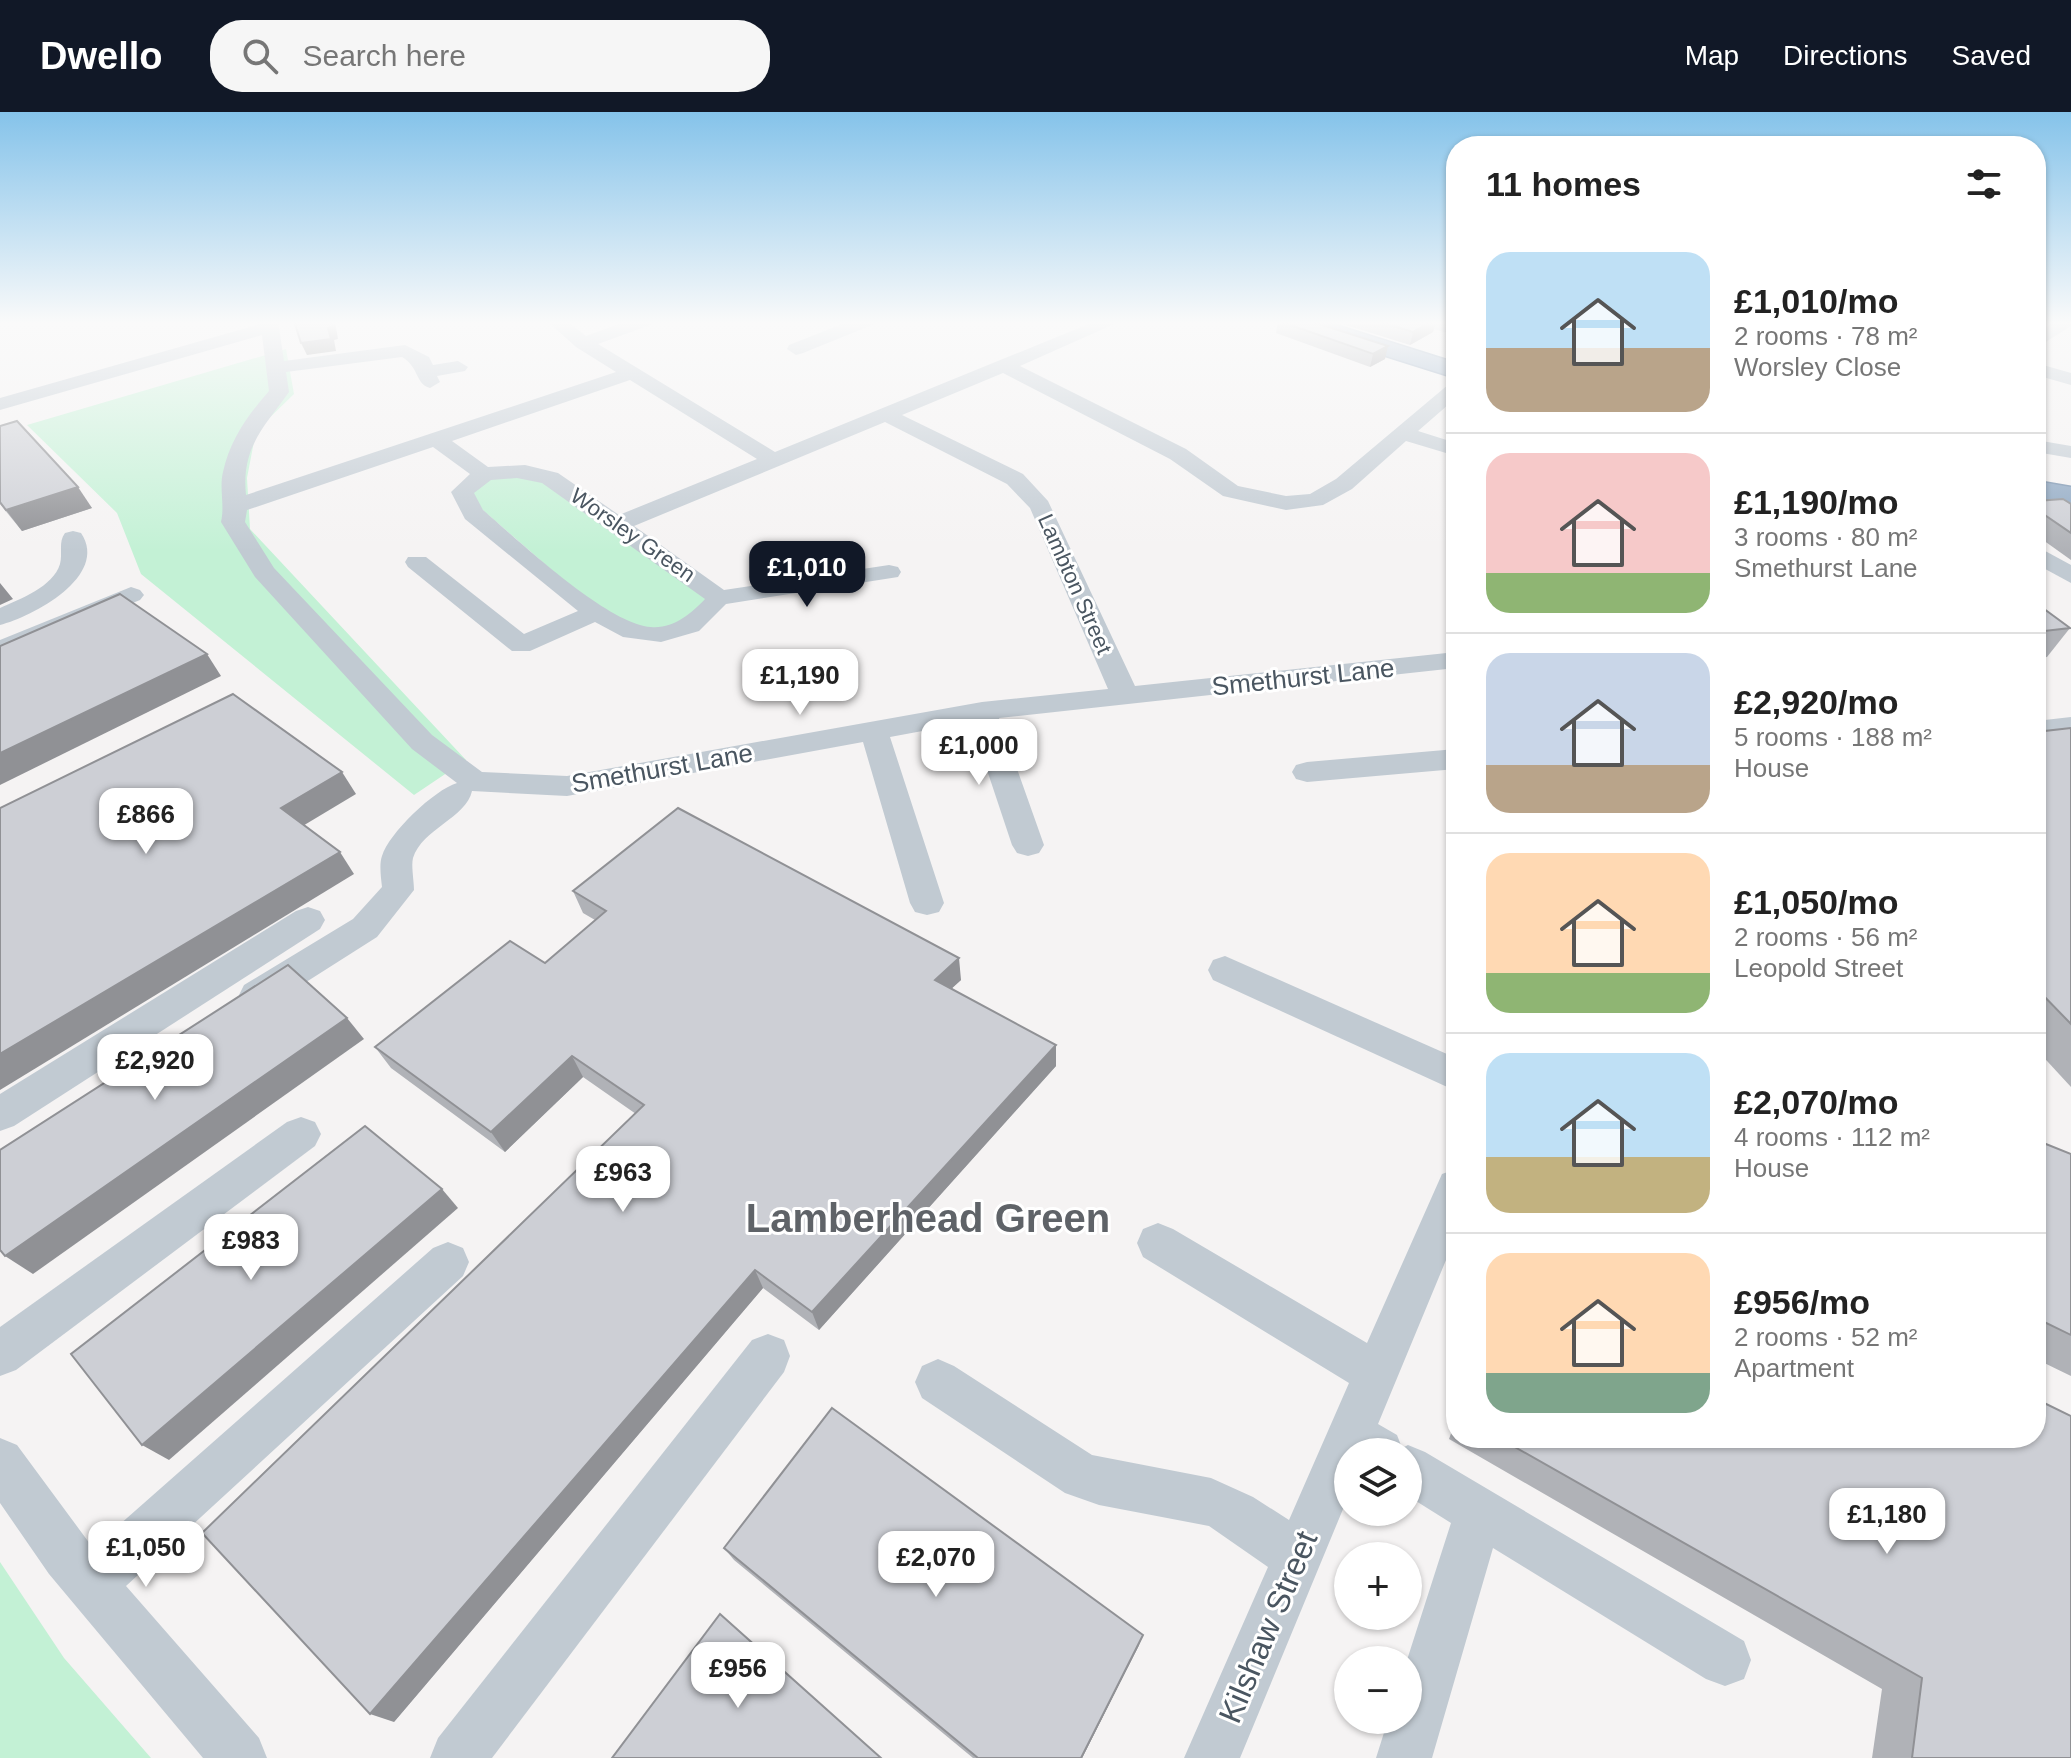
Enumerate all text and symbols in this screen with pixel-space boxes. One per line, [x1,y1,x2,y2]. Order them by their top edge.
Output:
search box [210,20,770,92]
icon: search [238,34,282,78]
text: Dwello [40,35,162,77]
text: Search here [302,39,466,72]
text: Map [1685,40,1739,71]
text: Directions [1783,40,1908,71]
text: Saved [1952,40,2031,71]
icon: filters [1962,162,2006,206]
text: 11 homes [1486,165,1641,203]
text: £1,010/mo [1734,282,1898,320]
icon: home [1550,284,1646,380]
text: 2 rooms · 78 m² [1734,321,1918,351]
text: Worsley Close [1734,352,1901,382]
street label: Worsley Green [566,483,700,587]
text: £1,190/mo [1734,483,1898,521]
icon: home [1550,485,1646,581]
street label: Lambton Street [1033,510,1117,658]
text: 3 rooms · 80 m² [1734,522,1918,552]
pin: £1,010 [742,541,872,609]
text: £1,010 [767,552,847,582]
text: Smethurst Lane [1734,553,1918,583]
pin: £1,190 [735,649,865,717]
street label: Smethurst Lane [1210,652,1396,702]
text: £1,190 [760,660,840,690]
text: £2,920/mo [1734,683,1898,721]
icon: home [1550,685,1646,781]
pin: £1,000 [914,719,1044,787]
text: 5 rooms · 188 m² [1734,722,1932,752]
text: £1,000 [939,730,1019,760]
street label: Smethurst Lane [569,737,755,799]
text: House [1734,753,1809,783]
pin: £866 [99,788,193,856]
text: £866 [117,799,175,829]
text: £1,050/mo [1734,883,1898,921]
icon: home [1550,885,1646,981]
text: 2 rooms · 56 m² [1734,922,1918,952]
text: Leopold Street [1734,953,1903,983]
pin: £2,920 [90,1034,220,1102]
text: £2,920 [115,1045,195,1075]
text: £2,070/mo [1734,1083,1898,1121]
icon: home [1550,1085,1646,1181]
text: 4 rooms · 112 m² [1734,1122,1930,1152]
pin: £963 [576,1146,670,1214]
text: House [1734,1153,1809,1183]
text: £963 [594,1157,652,1187]
district label: Lamberhead Green [746,1196,1110,1240]
pin: £983 [204,1214,298,1282]
text: £983 [222,1225,280,1255]
text: £956/mo [1734,1283,1870,1321]
icon: home [1550,1285,1646,1381]
text: 2 rooms · 52 m² [1734,1322,1918,1352]
text: Apartment [1734,1353,1854,1383]
map controls [1334,1438,1422,1734]
button: layers [1334,1438,1422,1526]
pin: £1,180 [1822,1488,1952,1556]
text: £1,180 [1847,1499,1927,1529]
pin: £1,050 [81,1521,211,1589]
street label: Kilshaw Street [1211,1526,1325,1728]
pin: £2,070 [871,1531,1001,1599]
text: £1,050 [106,1532,186,1562]
text: £2,070 [896,1542,976,1572]
button: + [1334,1542,1422,1630]
pin: £956 [691,1642,785,1710]
button: − [1334,1646,1422,1734]
text: £956 [709,1653,767,1683]

